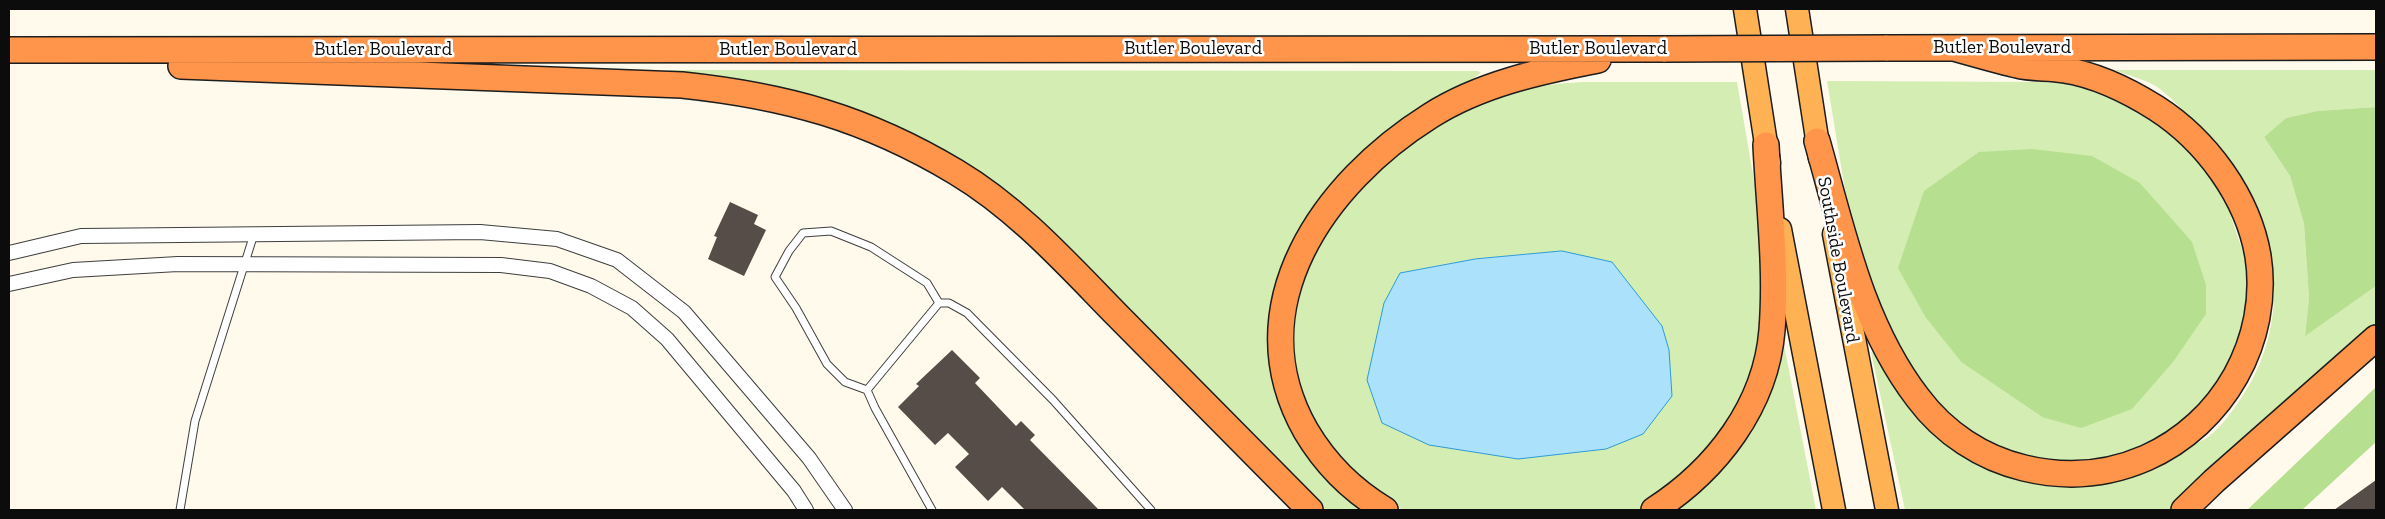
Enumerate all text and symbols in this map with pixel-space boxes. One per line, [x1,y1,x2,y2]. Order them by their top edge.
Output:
street label: Butler Boulevard [1933,37,2071,59]
street label: Butler Boulevard [1124,38,1262,60]
street label: Butler Boulevard [1529,38,1667,60]
street label: Butler Boulevard [314,39,452,61]
street label: Butler Boulevard [719,39,857,61]
street label: Southside Boulevard [1812,175,1864,345]

